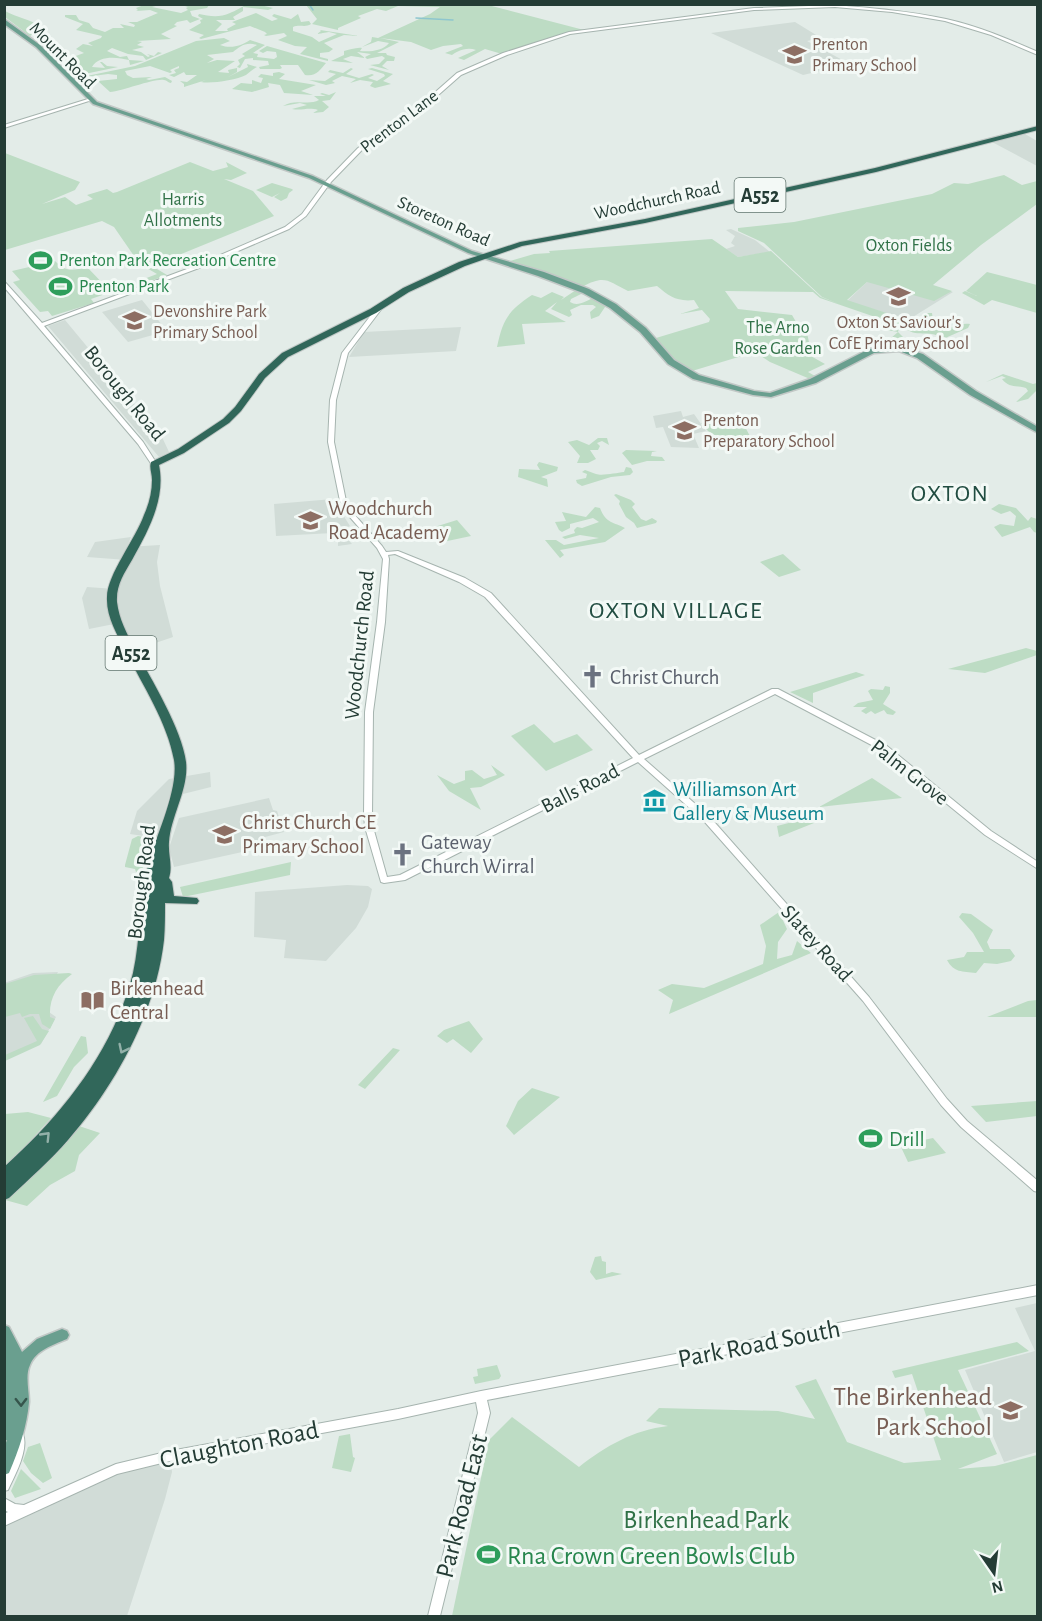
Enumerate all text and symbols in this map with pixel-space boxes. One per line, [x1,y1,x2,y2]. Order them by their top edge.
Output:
street label: Mount Road [26,19,99,92]
place label: Prenton Primary School [812,36,917,75]
school or university icon: Prenton Primary School [781,41,807,67]
street label: Prenton Lane [357,87,442,157]
road number: A552 [734,178,786,212]
street label: Woodchurch Road [593,179,722,223]
park label: Harris Allotments [144,191,222,230]
street label: Storeton Road [395,194,492,250]
park label: Oxton Fields [866,237,952,255]
sports icon: Prenton Park Recreation Centre [28,247,54,273]
place label: Prenton Park Recreation Centre [59,252,276,270]
sports icon: Prenton Park [48,273,74,299]
place label: Prenton Park [79,278,170,296]
school or university icon: Oxton St Saviour's CofE Primary School [886,283,912,309]
place label: Devonshire Park Primary School [153,303,268,342]
school or university icon: Devonshire Park Primary School [122,308,148,334]
place label: Oxton St Saviour's CofE Primary School [829,314,969,353]
park label: The Arno Rose Garden [734,319,822,358]
street label: Borough Road [80,342,169,445]
place label: Prenton Preparatory School [703,412,835,451]
school or university icon: Prenton Preparatory School [672,417,698,443]
district label: OXTON [911,482,989,506]
place label: Woodchurch Road Academy [328,498,449,543]
school or university icon: Woodchurch Road Academy [297,507,323,533]
street label: Woodchurch Road [341,569,378,721]
district label: OXTON VILLAGE [589,599,763,623]
road number: A552 [106,636,156,670]
church icon: Christ Church [579,664,605,690]
place label: Christ Church [610,667,720,688]
street label: Palm Grove [867,736,953,809]
street label: Balls Road [538,760,623,817]
place label: Williamson Art Gallery & Museum [673,779,824,824]
museum icon: Williamson Art Gallery & Museum [642,788,668,814]
place label: Christ Church CE Primary School [242,812,376,857]
school or university icon: Christ Church CE Primary School [211,821,237,847]
street label: Borough Road [124,823,159,941]
place label: Gateway Church Wirral [421,832,535,877]
church icon: Gateway Church Wirral [390,841,416,867]
street label: Slatey Road [777,901,856,986]
place label: Birkenhead Central [110,978,204,1023]
library icon: Birkenhead Central [79,987,105,1013]
one-way arrow [118,1042,130,1053]
sports icon: Drill [858,1126,884,1152]
place label: Drill [889,1129,925,1150]
one-way arrow [39,1132,50,1142]
street label: Park Road South [676,1316,843,1372]
place label: The Birkenhead Park School [833,1384,992,1440]
one-way arrow [15,1397,27,1406]
school or university icon: The Birkenhead Park School [997,1398,1023,1424]
street label: Claughton Road [158,1417,321,1473]
street label: Park Road East [432,1432,492,1581]
park label: Birkenhead Park [623,1507,789,1533]
sports icon: Rna Crown Green Bowls Club [476,1542,502,1568]
place label: Rna Crown Green Bowls Club [507,1543,795,1569]
north arrow [964,1543,1024,1603]
text: N [990,1577,1005,1596]

